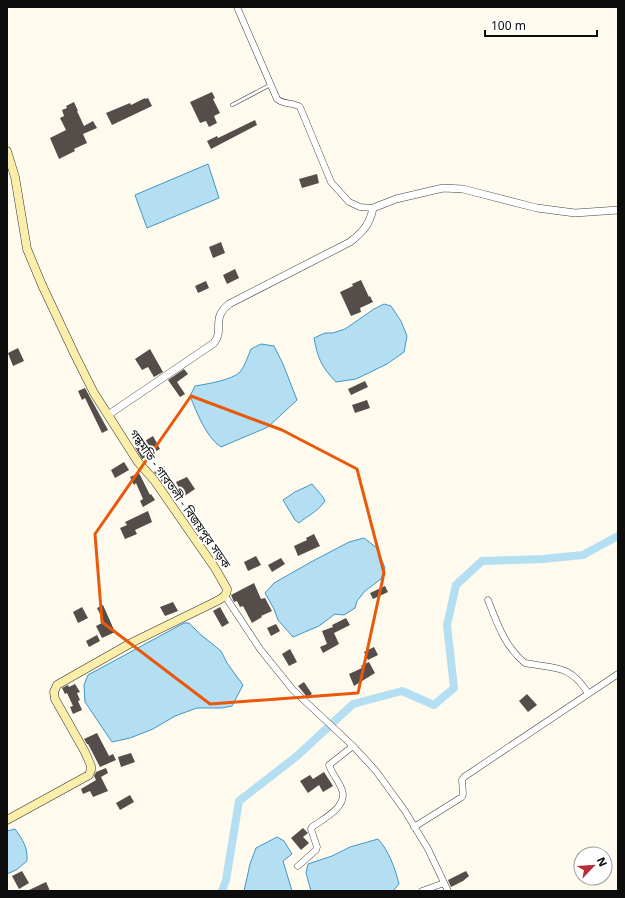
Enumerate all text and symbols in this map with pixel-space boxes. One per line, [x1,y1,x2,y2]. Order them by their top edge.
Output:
scale bar [485,12,597,38]
text: 100 m [491,19,526,35]
street label: গন্ধমতি - গাবতলী - বিজয়পুর সড়ক [125,426,234,573]
north arrow [573,846,613,886]
text: N [593,855,609,869]

